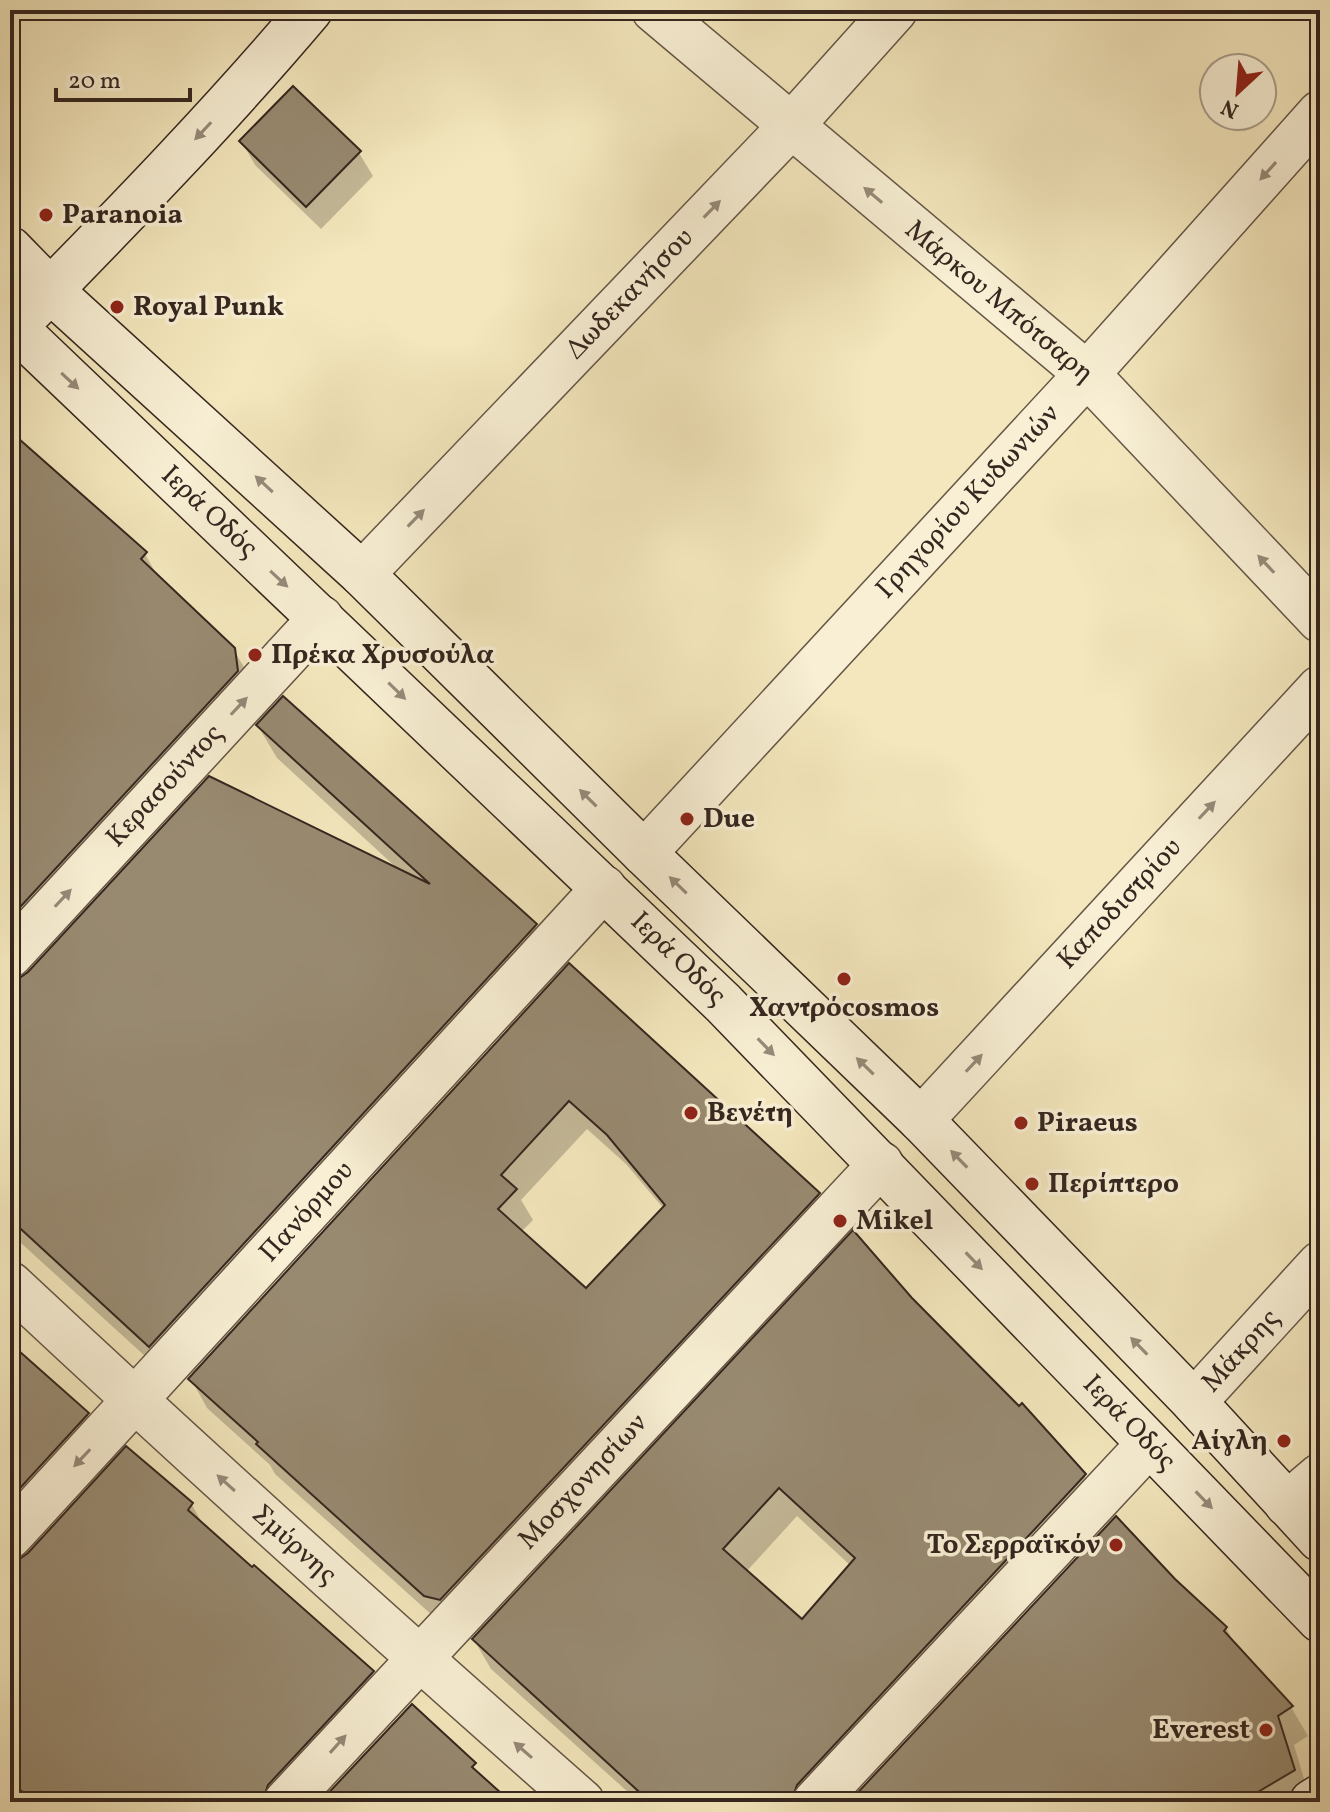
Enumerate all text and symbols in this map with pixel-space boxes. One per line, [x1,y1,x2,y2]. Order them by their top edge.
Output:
scale bar [56,52,190,102]
north arrow [1198,52,1278,132]
text: 20 m [68,65,121,99]
text: N [1216,90,1244,125]
one-way arrow [194,121,212,140]
one-way arrow [1260,160,1277,180]
one-way arrow [863,187,883,204]
place label: Paranoia [62,196,183,235]
one-way arrow [702,200,721,219]
marker: Paranoia [37,206,55,224]
street label: Μάρκου Μπότσαρη [896,211,1102,393]
street label: Δωδεκανήσου [557,219,703,369]
place label: Royal Punk [133,288,284,327]
marker: Royal Punk [108,298,126,316]
one-way arrow [61,372,80,390]
street label: Γρηγορίου Κυδωνιών [867,396,1069,608]
street label: Ιερά Οδός [152,457,266,567]
one-way arrow [254,475,273,493]
one-way arrow [406,509,425,528]
one-way arrow [1258,555,1276,574]
one-way arrow [270,570,289,588]
place label: Πρέκα Χρυσούλα [271,636,495,675]
marker: Πρέκα Χρυσούλα [246,646,264,664]
one-way arrow [388,682,407,700]
one-way arrow [229,697,247,716]
street label: Κερασούντος [97,715,233,857]
one-way arrow [580,789,598,808]
place label: Due [703,800,755,839]
one-way arrow [1198,801,1216,820]
marker: Due [678,810,696,828]
street label: Καποδιστρίου [1049,830,1191,978]
one-way arrow [669,877,688,895]
one-way arrow [53,888,71,907]
street label: Ιερά Οδός [621,903,735,1015]
marker: Χαντρόcosmos [835,970,853,988]
place label: Χαντρόcosmos [749,989,939,1028]
one-way arrow [756,1037,775,1056]
one-way arrow [964,1054,982,1073]
one-way arrow [856,1057,875,1076]
place label: Βενέτη [707,1094,793,1133]
marker: Βενέτη [682,1104,700,1122]
place label: Piraeus [1037,1104,1138,1143]
marker: Piraeus [1012,1114,1030,1132]
one-way arrow [950,1150,968,1169]
street label: Πανόρμου [251,1153,363,1271]
place label: Περίπτερο [1048,1165,1179,1204]
marker: Περίπτερο [1023,1175,1041,1193]
place label: Mikel [856,1202,933,1241]
marker: Mikel [831,1212,849,1230]
one-way arrow [964,1251,982,1270]
street label: Μάκρης [1193,1301,1289,1401]
one-way arrow [1131,1337,1149,1356]
street label: Ιερά Οδός [1073,1366,1185,1480]
street label: Μοσχονησίων [510,1405,657,1559]
place label: Αίγλη [1192,1422,1268,1461]
marker: Αίγλη [1275,1432,1293,1450]
one-way arrow [73,1448,91,1467]
one-way arrow [216,1475,235,1493]
one-way arrow [1194,1490,1212,1509]
street label: Σμύρνης [243,1496,345,1594]
place label: Το Σερραϊκόν [926,1526,1100,1565]
marker: Το Σερραϊκόν [1107,1536,1125,1554]
place label: Everest [1152,1711,1250,1750]
marker: Everest [1257,1721,1275,1739]
one-way arrow [329,1735,347,1754]
one-way arrow [514,1742,533,1760]

